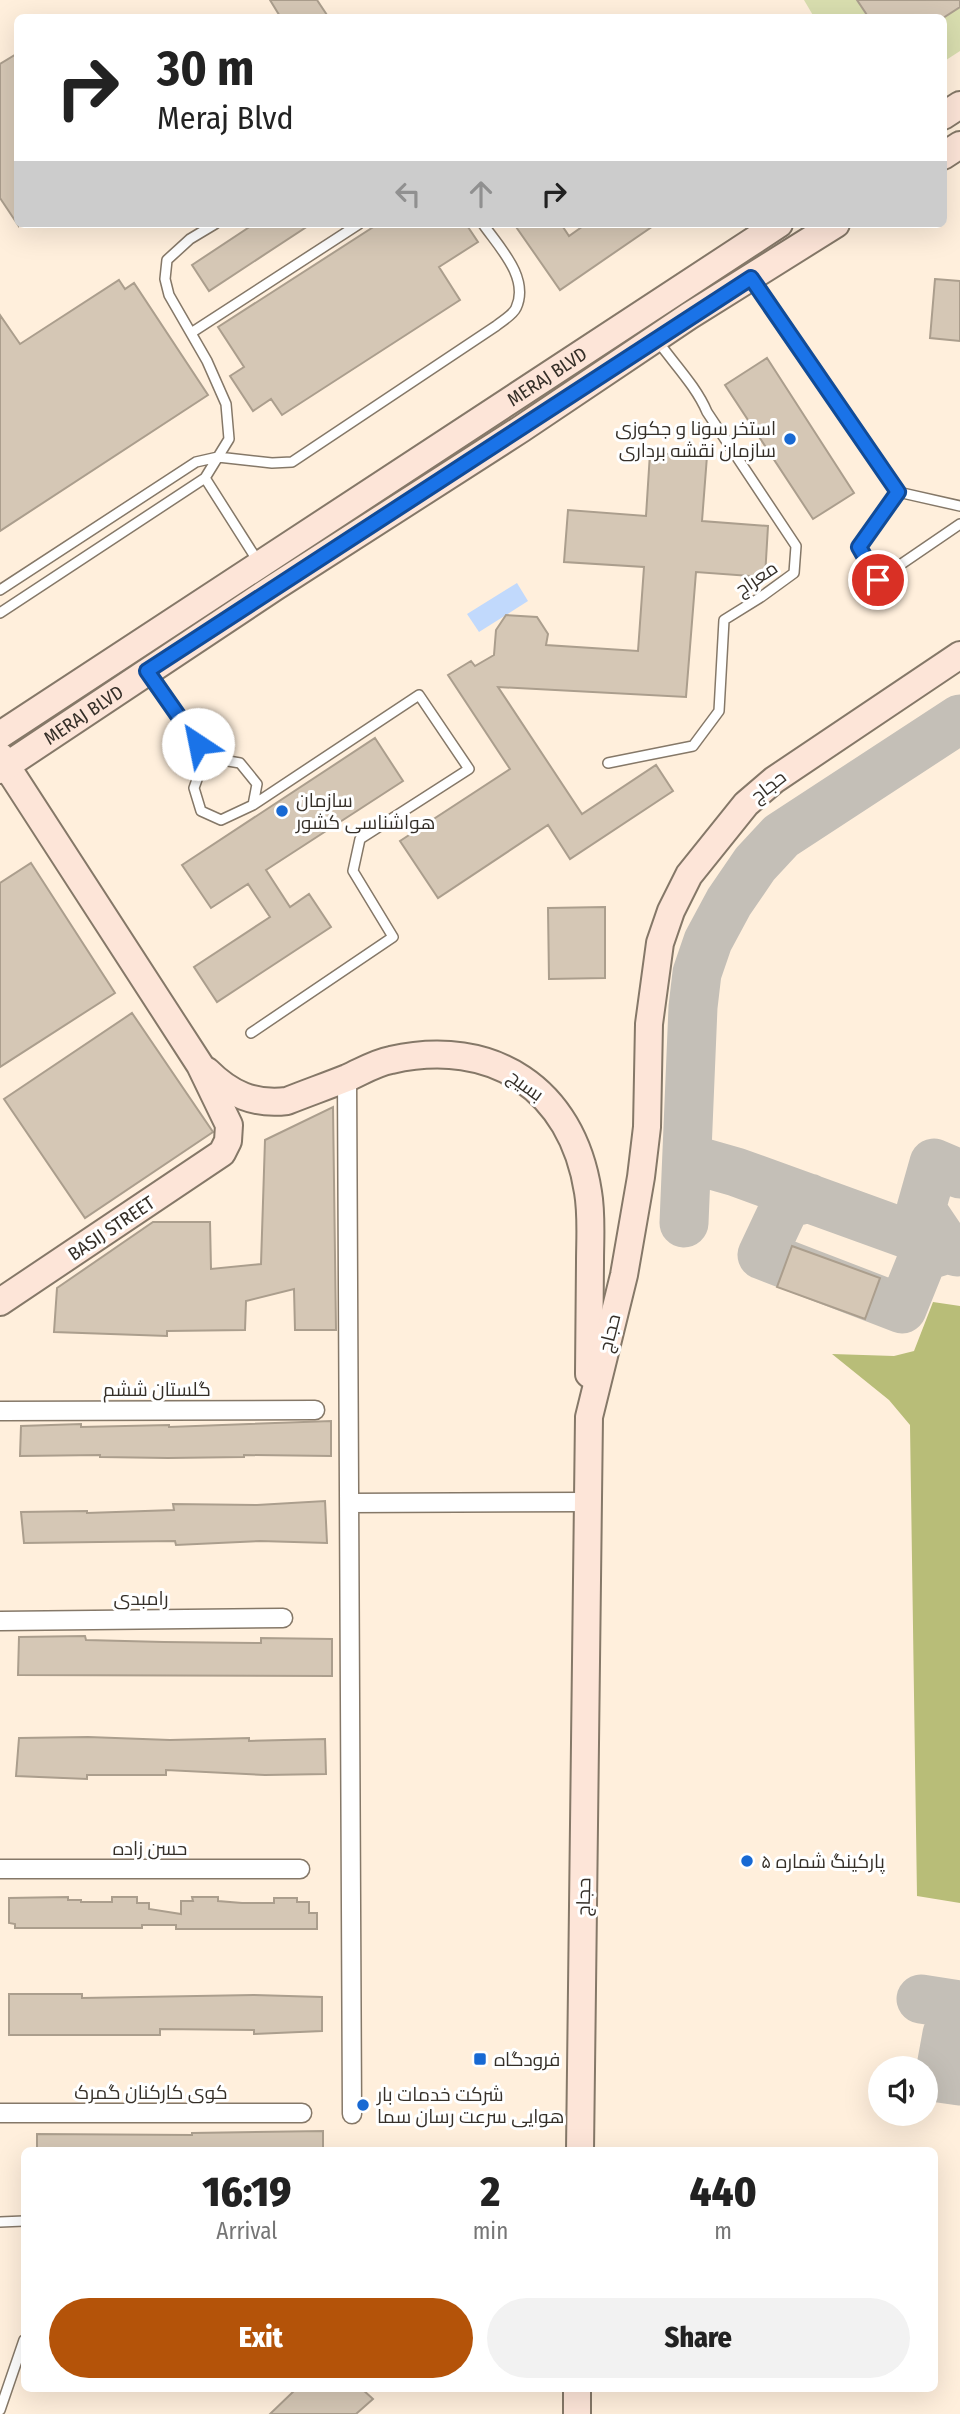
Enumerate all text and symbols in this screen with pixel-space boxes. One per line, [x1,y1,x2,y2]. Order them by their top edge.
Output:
text: 30 m [157,39,255,98]
icon: right [42,42,133,133]
text: Meraj Blvd [157,99,294,137]
icon: left [389,175,427,213]
icon: ahead [462,175,500,213]
icon: right [535,175,573,213]
street label: MERAJ BLVD [503,342,591,411]
place label: استخر سونا و جکوزی سازمان نقشه برداری [615,417,776,462]
marker: استخر سونا و جکوزی سازمان نقشه برداری [782,431,798,447]
pin [848,550,908,610]
street label: معراج [731,556,783,603]
icon: arrive [859,561,897,599]
street label: MERAJ BLVD [39,680,128,750]
position arrow [161,707,235,781]
street label: حجاج [746,765,792,809]
place label: سازمان هواشناسی کشور [295,789,435,834]
marker: سازمان هواشناسی کشور [274,803,290,819]
street label: بسیج [502,1065,548,1108]
street label: BASIJ STREET [64,1191,159,1266]
street label: حجاج [594,1312,627,1355]
street label: گلستان ششم [103,1378,211,1403]
street label: رامبدی [113,1587,169,1610]
street label: حسن زاده [113,1837,187,1860]
place label: پارکینگ شماره ۵ [761,1850,885,1874]
marker: پارکینگ شماره ۵ [739,1853,755,1869]
street label: حجاج [572,1877,597,1917]
place label: فرودگاه [494,2048,560,2071]
marker: فرودگاه [472,2051,488,2067]
map controls [868,2056,938,2126]
button: sound [868,2056,938,2126]
street label: کوی کارکنان گمرک [74,2081,228,2104]
place label: شرکت خدمات بار هوایی سرعت رسان سما [376,2083,564,2128]
marker: شرکت خدمات بار هوایی سرعت رسان سما [355,2097,371,2113]
text: 16:19 [202,2167,291,2217]
text: 2 [481,2167,500,2217]
text: 440 [689,2167,757,2217]
text: Arrival [216,2217,277,2245]
text: min [473,2217,508,2245]
text: m [714,2217,732,2245]
button: Exit [49,2298,473,2378]
button: Share [487,2298,910,2378]

